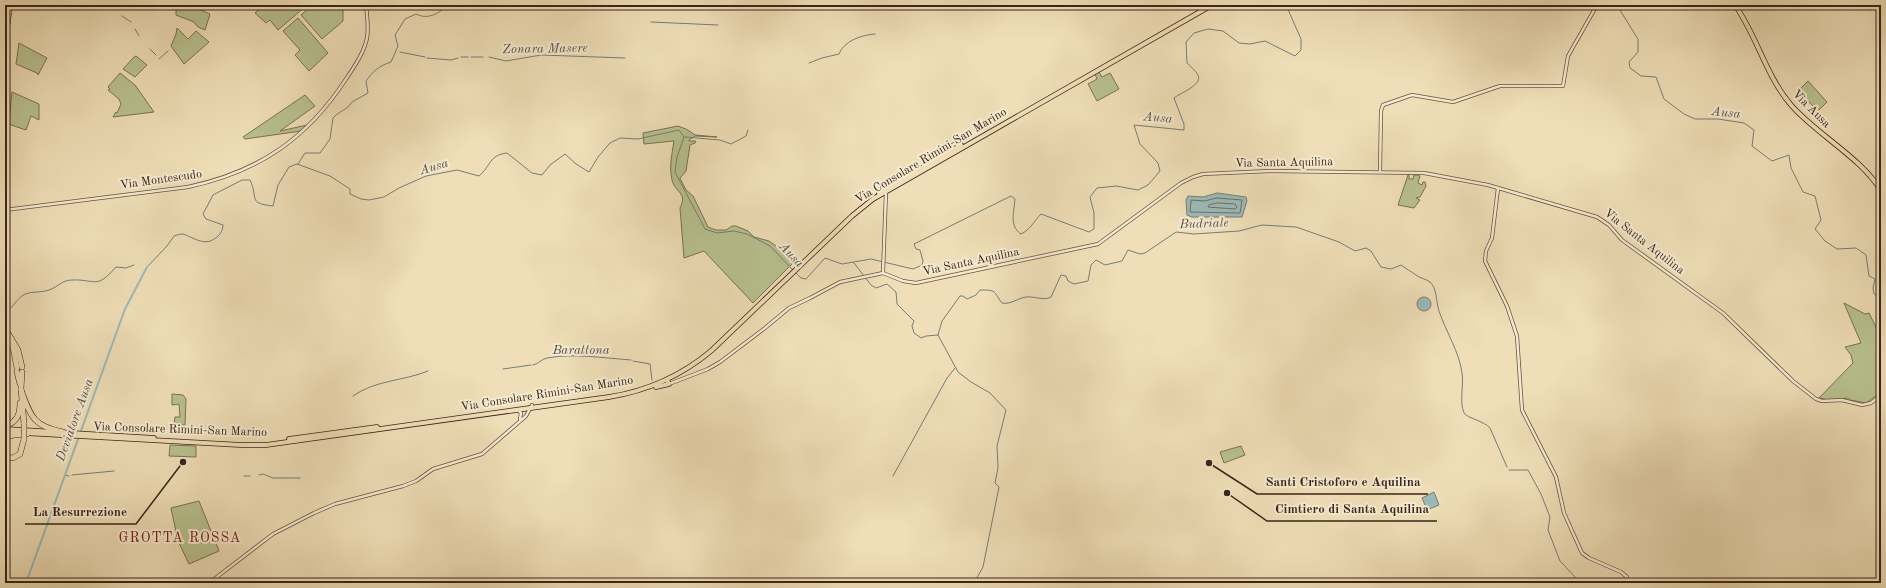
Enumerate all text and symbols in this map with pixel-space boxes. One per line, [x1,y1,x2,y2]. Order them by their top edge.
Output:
water label: Zonara Masere [502,42,588,56]
street label: Via Ausa [1790,88,1832,130]
water label: Ausa [1710,105,1741,121]
street label: Via Consolare Rimini-San Marino [853,106,1009,206]
water label: Ausa [1142,110,1173,126]
street label: Via Santa Aquilina [1235,156,1333,170]
water label: Ausa [417,157,450,178]
street label: Via Montescudo [119,168,203,192]
street label: Via Santa Aquilina [1602,207,1686,277]
water label: Budriale [1178,217,1229,231]
water label: Ausa [776,239,806,270]
street label: Via Santa Aquilina [922,246,1020,278]
water label: Barattona [551,344,610,357]
street label: Via Consolare Rimini-San Marino [460,374,634,414]
water label: Deviatore Ausa [54,377,96,464]
street label: Via Consolare Rimini-San Marino [93,421,267,439]
callout: Santi Cristoforo e Aquilina [1257,469,1428,494]
text: Santi Cristoforo e Aquilina [1265,476,1421,489]
callout: Cimtiero di Santa Aquilina [1267,496,1437,521]
callout: La Resurrezione [25,499,136,524]
text: Cimtiero di Santa Aquilina [1275,503,1429,516]
text: La Resurrezione [33,506,127,519]
district label: GROTTA ROSSA [119,531,241,545]

